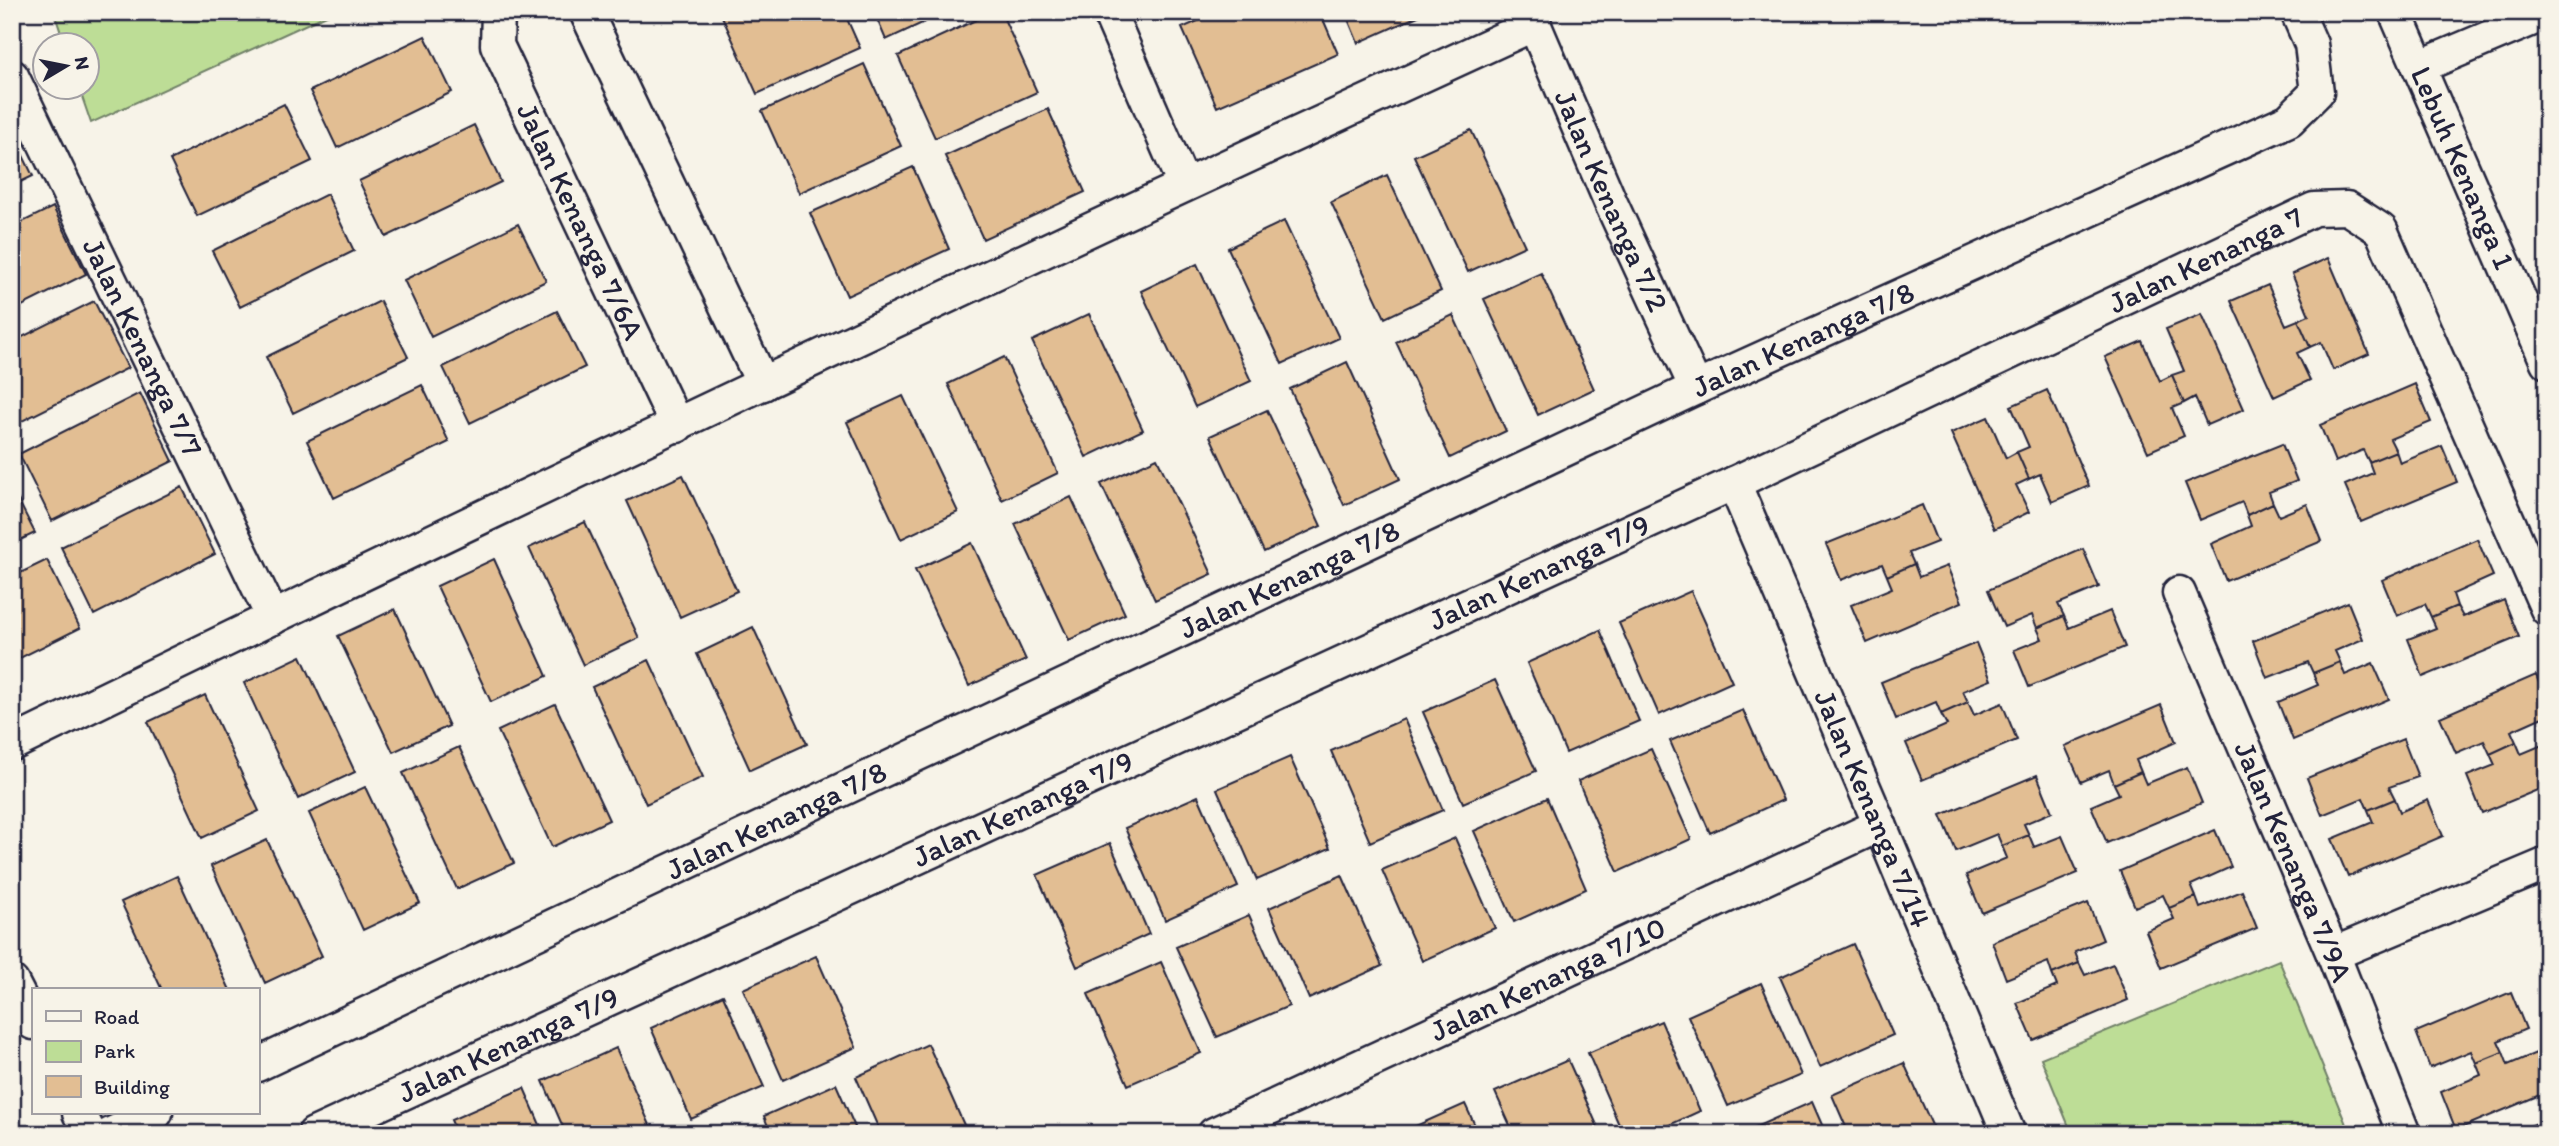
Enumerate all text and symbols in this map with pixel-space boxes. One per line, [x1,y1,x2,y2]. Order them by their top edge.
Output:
north arrow [32,32,102,102]
text: N [70,55,95,71]
street label: Lebuh Kenanga 1 [2403,61,2523,275]
street label: Jalan Kenanga 7/2 [1547,84,1677,317]
street label: Jalan Kenanga 7/6A [509,97,653,346]
street label: Jalan Kenanga 7 [2103,198,2309,321]
street label: Jalan Kenanga 7/7 [75,232,211,462]
street label: Jalan Kenanga 7/8 [1686,273,1920,405]
street label: Jalan Kenanga 7/9 [1423,505,1655,638]
street label: Jalan Kenanga 7/8 [1173,511,1405,646]
street label: Jalan Kenanga 7/14 [1806,684,1940,933]
street label: Jalan Kenanga 7/9A [2226,736,2361,987]
street label: Jalan Kenanga 7/9 [907,742,1139,875]
street label: Jalan Kenanga 7/8 [660,753,892,888]
street label: Jalan Kenanga 7/10 [1424,908,1671,1049]
street label: Jalan Kenanga 7/9 [392,978,624,1111]
legend [32,988,259,1114]
text: Road [94,1004,140,1029]
text: Park [94,1038,136,1063]
text: Building [94,1074,170,1099]

